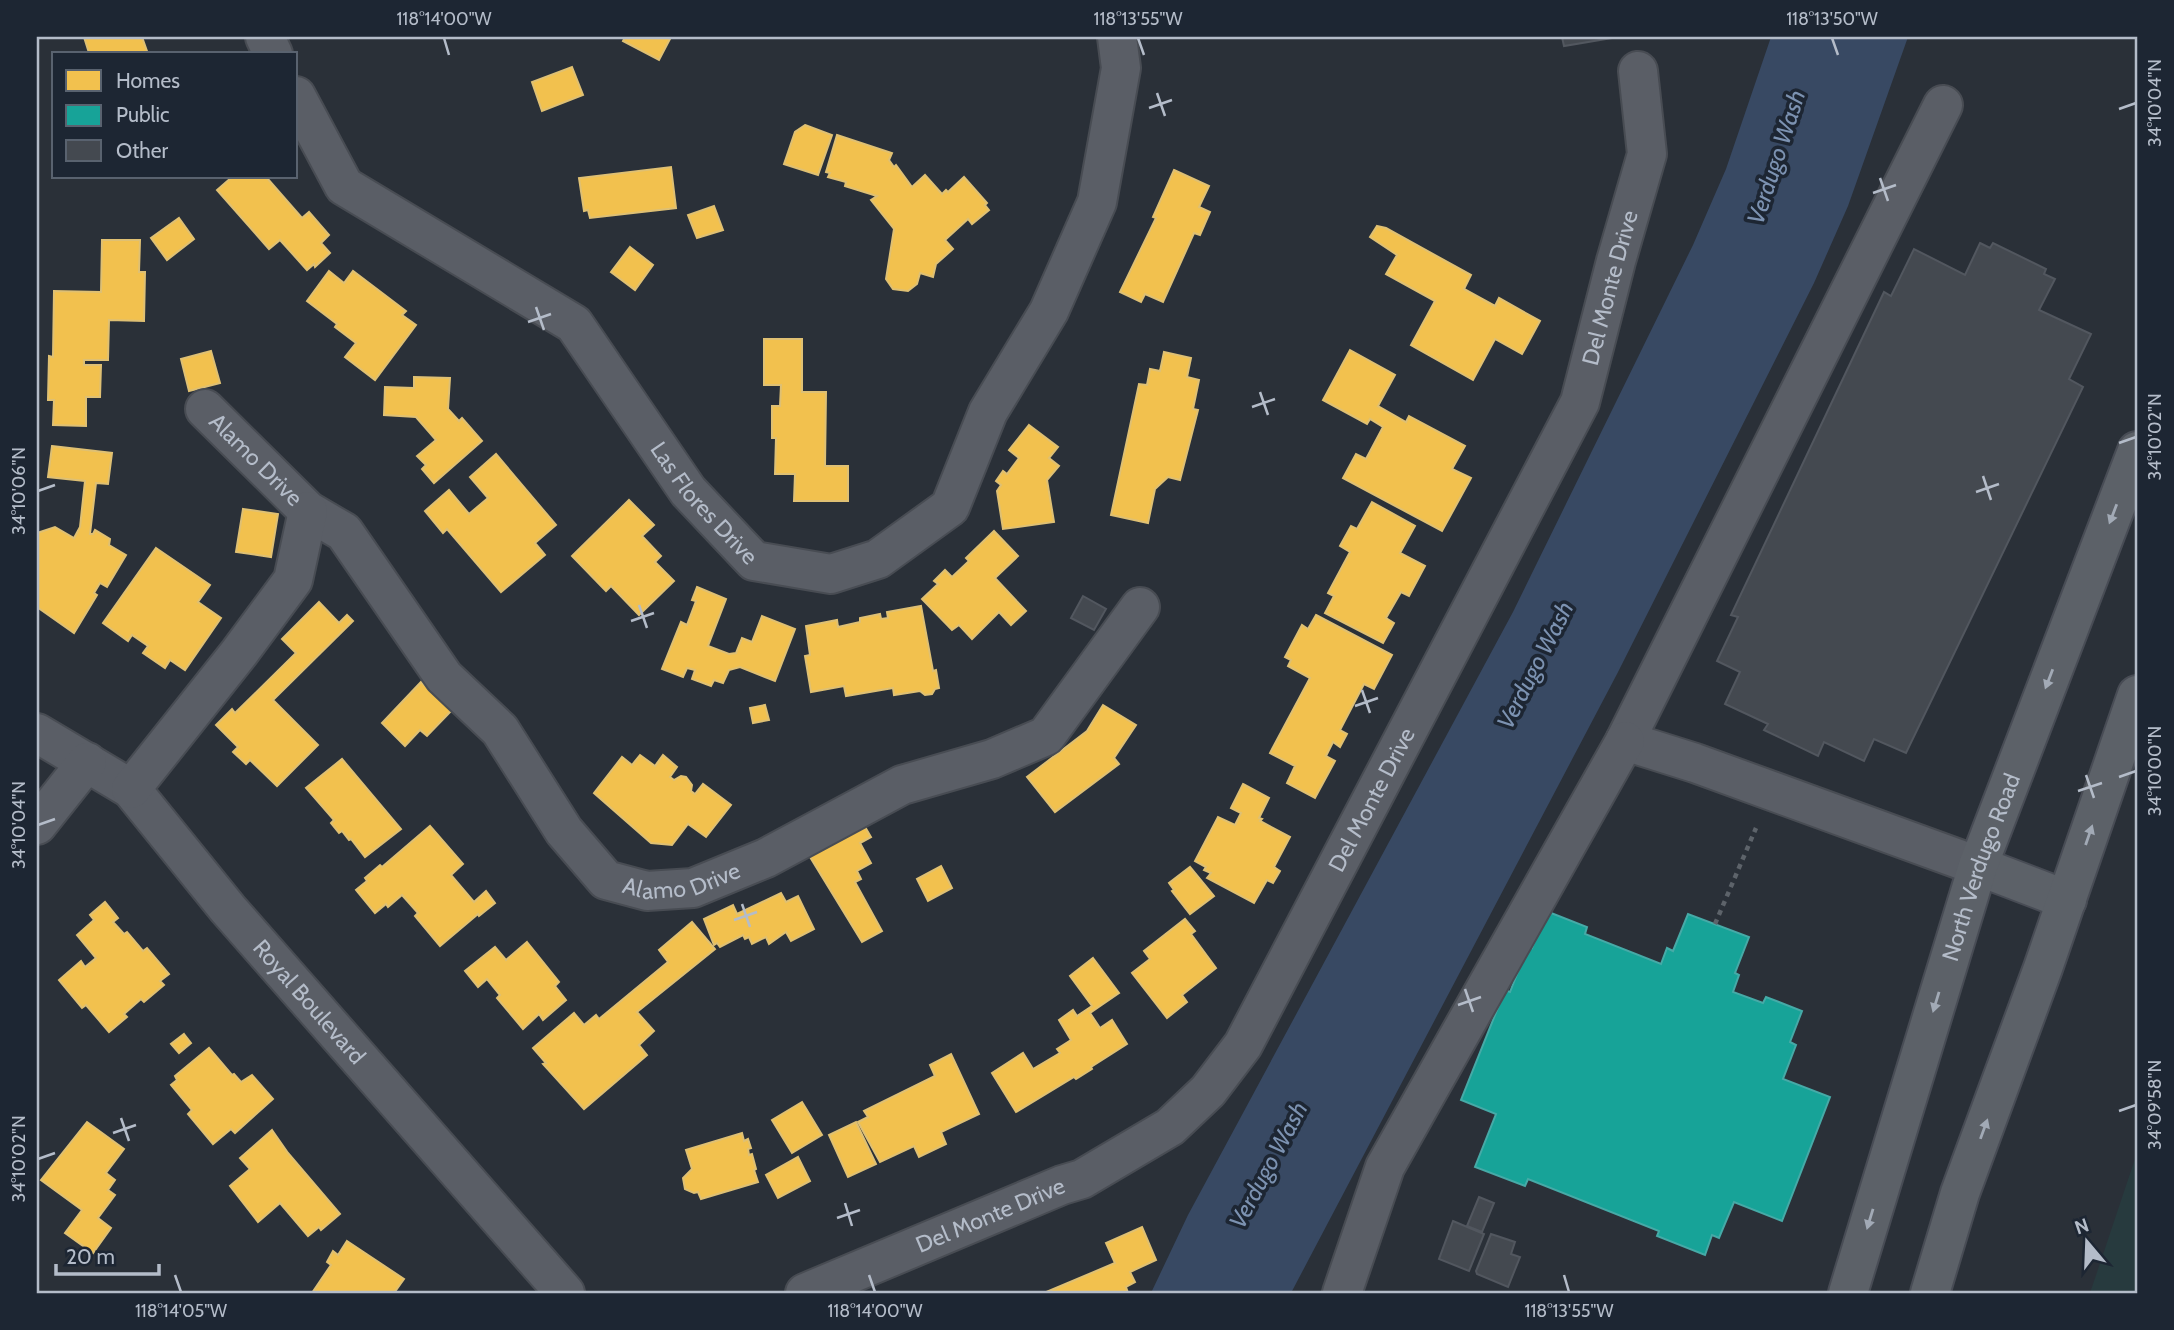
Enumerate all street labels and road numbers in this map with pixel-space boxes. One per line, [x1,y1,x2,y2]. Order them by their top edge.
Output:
street label: Del Monte Drive [1576,207,1644,368]
street label: Alamo Drive [204,407,309,512]
street label: Las Flores Drive [645,436,764,570]
street label: Del Monte Drive [1322,723,1421,877]
street label: North Verdugo Road [1936,769,2026,965]
street label: Alamo Drive [620,856,744,905]
street label: Royal Boulevard [247,934,371,1070]
street label: Del Monte Drive [912,1171,1069,1259]

